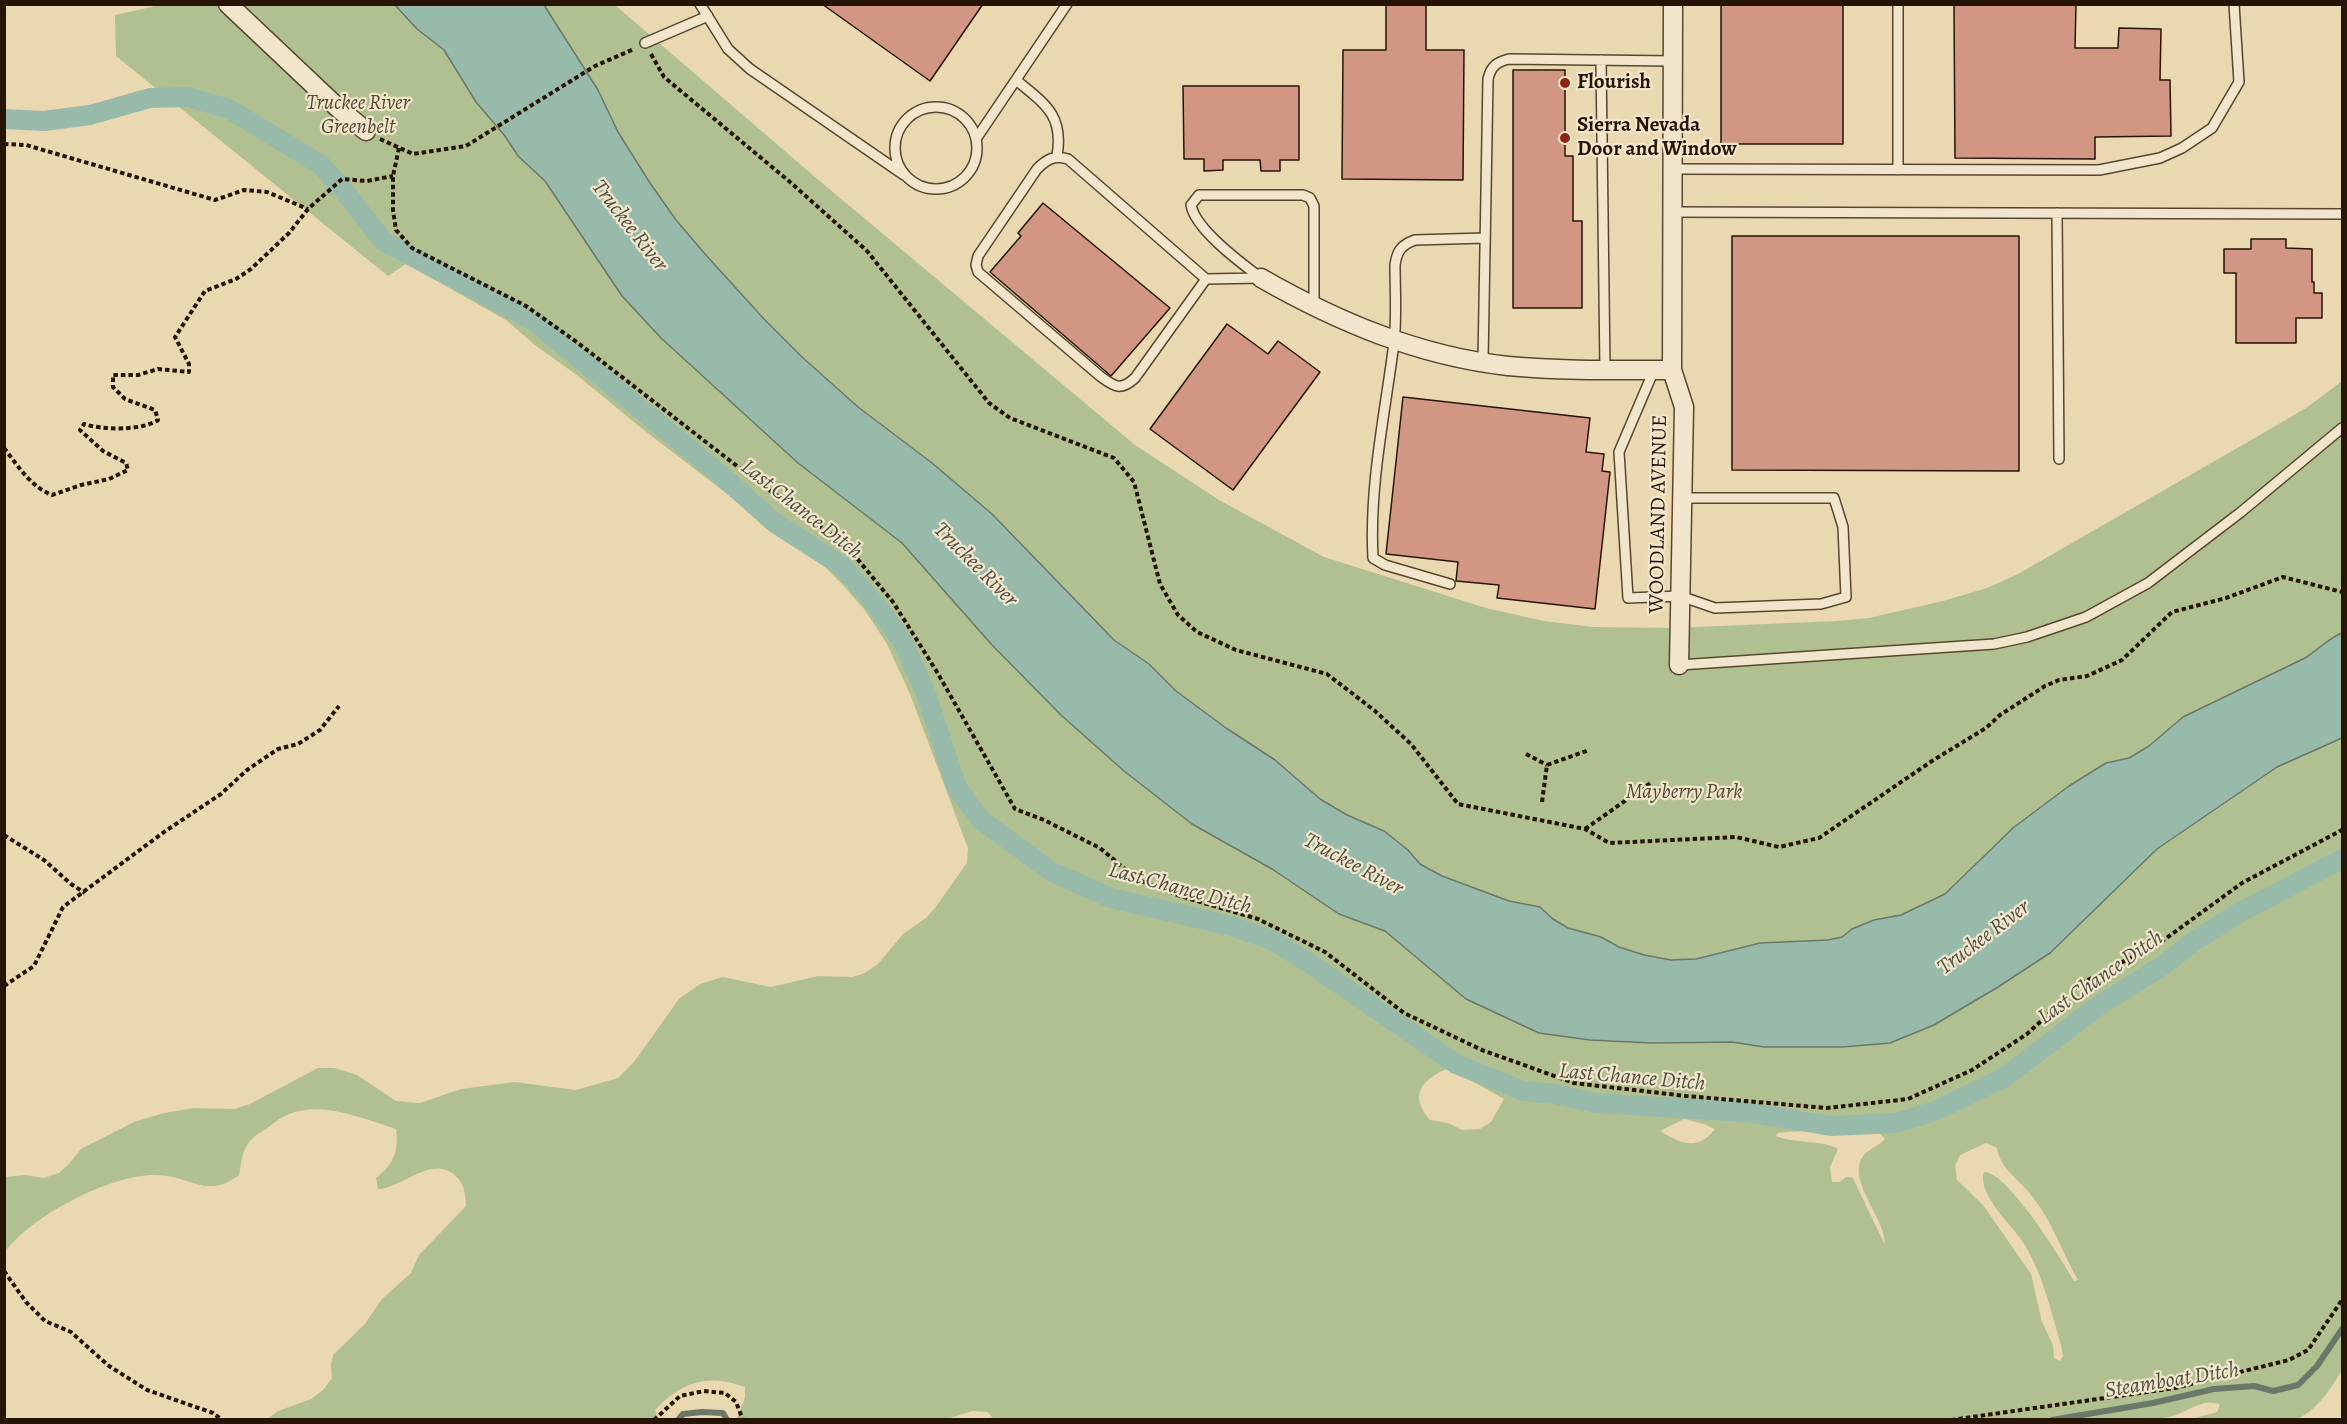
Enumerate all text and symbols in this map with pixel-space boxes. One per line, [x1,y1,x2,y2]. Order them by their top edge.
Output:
place label: Flourish [1577,70,1651,96]
marker: Flourish [1558,76,1572,90]
park label: Truckee River Greenbelt [306,91,410,141]
place label: Sierra Nevada Door and Window [1577,113,1737,163]
marker: Sierra Nevada Door and Window [1558,131,1572,145]
water label: Truckee River [585,175,673,277]
street label: WOODLAND AVENUE [1645,414,1673,614]
water label: Last Chance Ditch [735,454,867,566]
water label: Truckee River [927,517,1023,613]
park label: Mayberry Park [1626,780,1742,806]
water label: Truckee River [1299,828,1407,902]
water label: Last Chance Ditch [1105,857,1255,921]
water label: Truckee River [1933,895,2035,981]
water label: Last Chance Ditch [2033,925,2169,1031]
water label: Last Chance Ditch [1558,1058,1706,1098]
water label: Steamboat Ditch [2103,1357,2241,1405]

